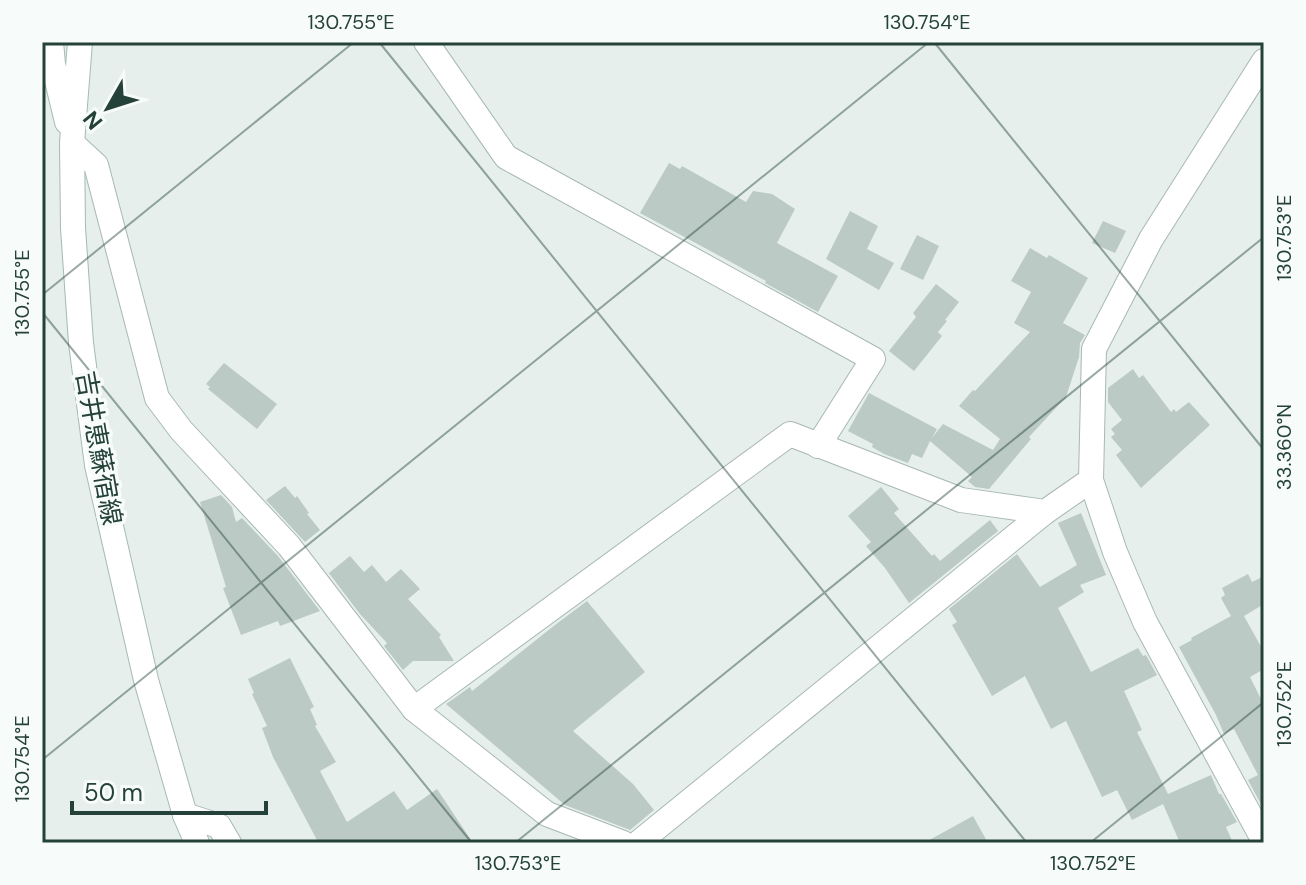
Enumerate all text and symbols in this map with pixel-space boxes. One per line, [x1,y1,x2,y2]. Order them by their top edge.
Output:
text: 130.755°E [308,9,394,35]
text: 130.754°E [884,9,970,35]
north arrow [68,68,148,148]
text: N [77,105,109,136]
text: 130.753°E [1271,195,1297,281]
text: 130.755°E [9,250,35,336]
street label: 吉井恵蘇宿線 [69,368,129,528]
text: 33.360°N [1271,404,1297,490]
text: 130.752°E [1271,661,1297,747]
text: 130.754°E [9,716,35,802]
scale bar [72,765,266,815]
text: 50 m [84,777,143,808]
text: 130.753°E [475,850,561,876]
text: 130.752°E [1050,850,1136,876]

